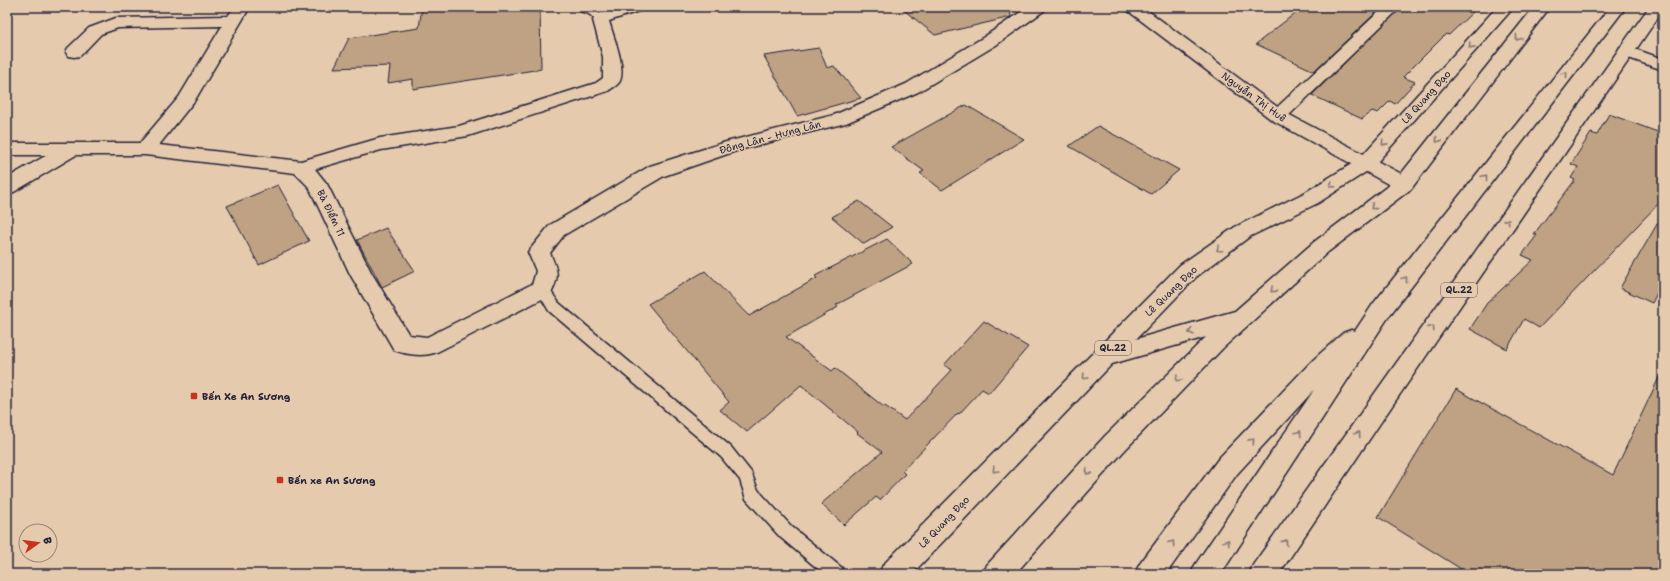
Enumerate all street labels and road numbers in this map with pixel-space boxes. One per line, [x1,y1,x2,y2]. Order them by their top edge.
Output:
street label: Lê Quang Đạo [1398,67,1454,127]
street label: Nguyễn Thị Huê [1219,69,1289,125]
street label: Đông Lân - Hưng Lân [718,117,822,157]
street label: Bà Điểm 11 [314,187,348,239]
street label: Lê Quang Đạo [1142,263,1200,319]
road number: QL.22 [1441,283,1477,297]
road number: QL.22 [1095,341,1131,355]
street label: Lê Quang Đạo [916,493,972,551]

